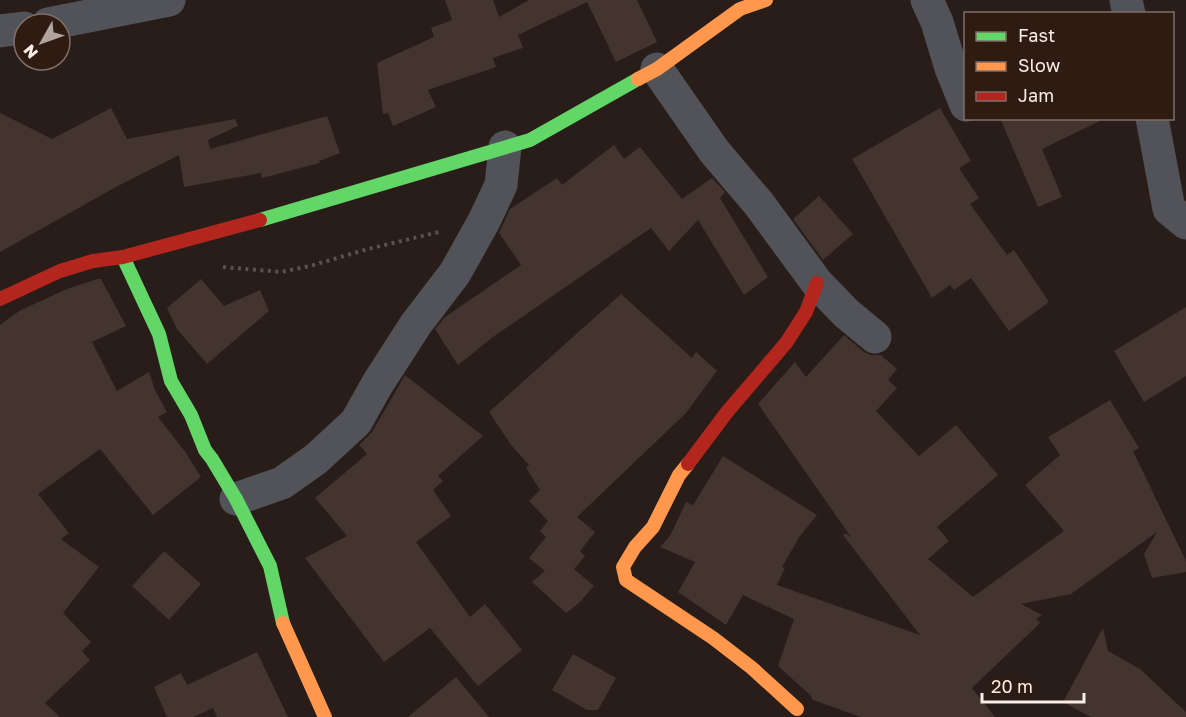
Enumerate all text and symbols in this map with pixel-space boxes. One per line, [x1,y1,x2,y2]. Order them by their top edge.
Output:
north arrow [12,12,72,72]
legend [964,12,1174,120]
text: Fast [1018,24,1055,46]
text: N [19,41,42,63]
text: Slow [1018,54,1061,76]
text: Jam [1018,84,1054,106]
scale bar [982,666,1084,704]
text: 20 m [991,675,1033,697]

